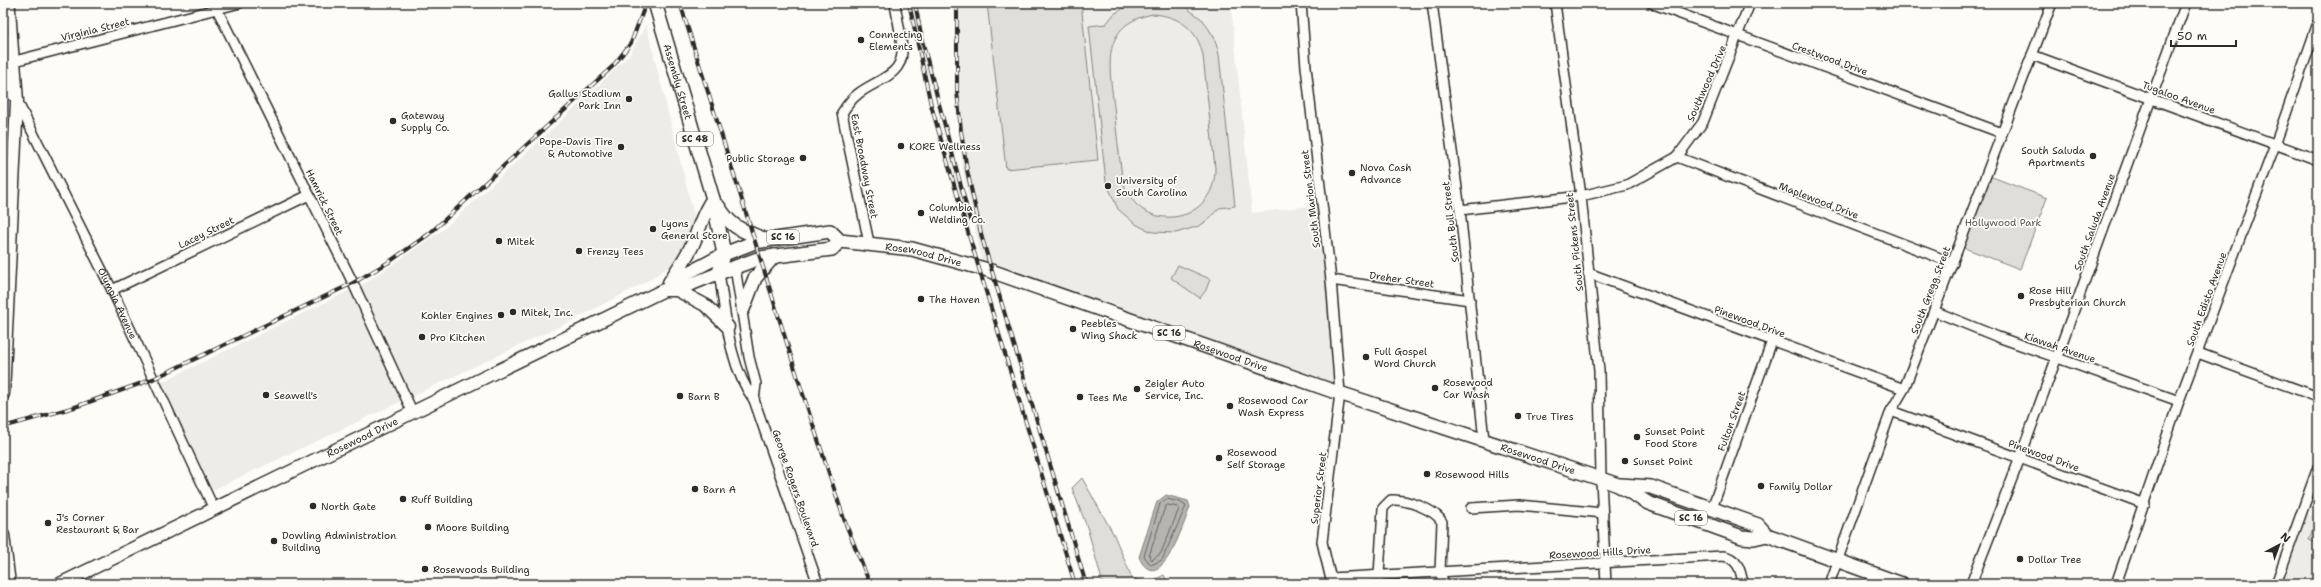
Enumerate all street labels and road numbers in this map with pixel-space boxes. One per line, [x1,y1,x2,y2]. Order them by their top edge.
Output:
street label: Virginia Street [60,15,131,44]
street label: Crestwood Drive [1790,39,1870,78]
street label: Assembly Street [660,42,695,121]
street label: Southwood Drive [1684,43,1729,123]
street label: Tugaloo Avenue [2141,78,2217,117]
street label: East Broadway Street [848,113,881,220]
road number: SC 48 [677,132,713,146]
street label: South Marion Street [1298,149,1323,249]
street label: Hamrick Street [303,167,346,238]
street label: South Saluda Avenue [2071,171,2118,273]
street label: Maplewood Drive [1777,179,1861,222]
street label: South Bull Street [1439,181,1462,263]
street label: South Pickens Street [1563,192,1586,292]
street label: Lacey Street [176,213,236,252]
road number: SC 16 [767,230,799,244]
street label: Rosewood Drive [885,240,963,270]
street label: South Gregg Street [1908,244,1953,336]
street label: South Edisto Avenue [2183,250,2230,348]
street label: Olympia Avenue [95,266,140,342]
street label: Dreher Street [1369,269,1435,290]
street label: Pinewood Drive [1712,303,1788,341]
road number: SC 16 [1153,326,1185,340]
street label: Kiawah Avenue [2022,329,2098,366]
street label: Rosewood Drive [1192,337,1270,375]
street label: Fulton Street [1715,389,1748,453]
street label: Rosewood Drive [324,414,401,460]
street label: George Rogers Boulevard [769,428,822,549]
street label: Pinewood Drive [2006,437,2082,475]
street label: Rosewood Drive [1499,440,1577,477]
street label: Superior Street [1308,451,1329,525]
road number: SC 16 [1675,511,1707,525]
street label: Rosewood Hills Drive [1549,543,1652,562]

